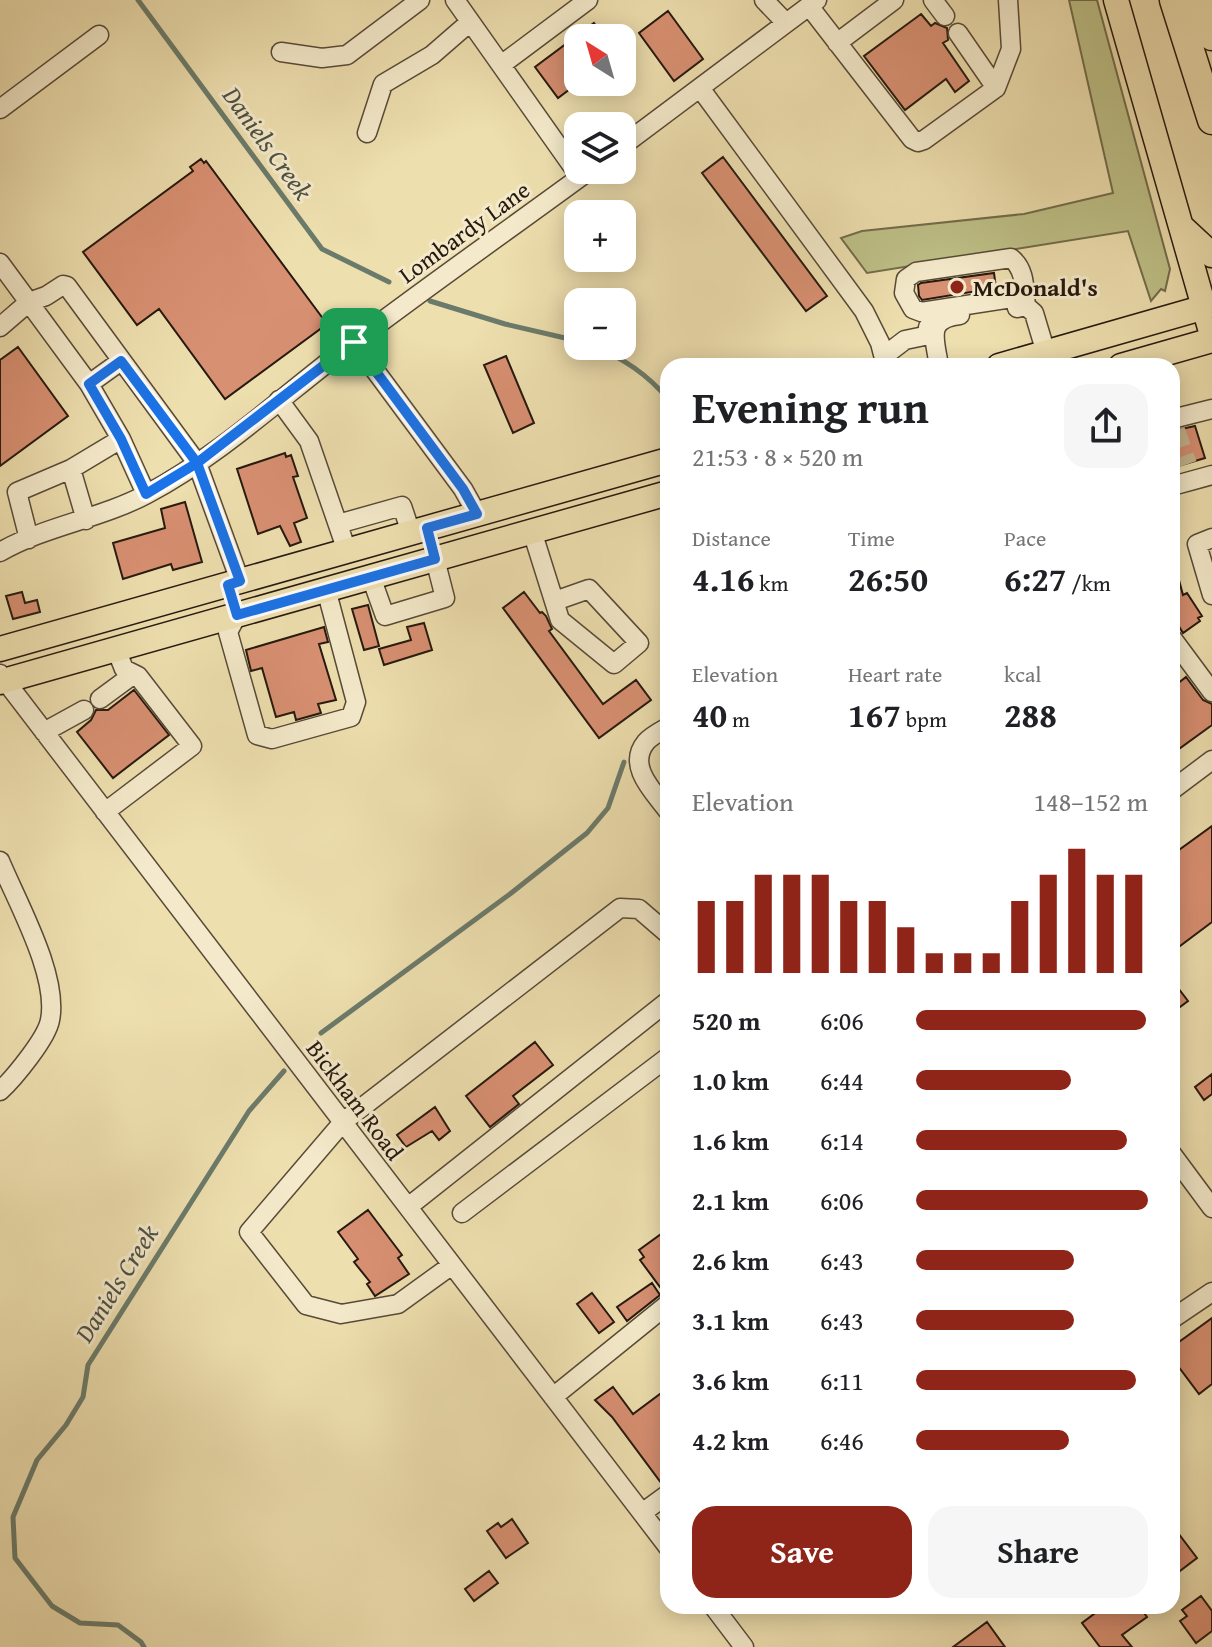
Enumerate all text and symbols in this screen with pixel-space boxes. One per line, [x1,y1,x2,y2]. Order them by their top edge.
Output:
north arrow [564,24,636,96]
map controls [564,24,636,360]
water label: Daniels Creek [213,77,323,208]
button: layers [564,112,636,184]
street label: Lombardy Lane [391,172,537,292]
button: + [564,200,636,272]
place label: McDonald's [973,270,1098,305]
marker: McDonald's [948,278,966,296]
button: − [564,288,636,360]
pin [320,308,388,376]
icon: arrive [332,320,376,364]
text: Evening run [692,375,929,439]
button: share [1064,384,1148,468]
text: 21:53 · 8 × 520 m [692,437,863,476]
text: Distance [692,522,771,554]
text: Time [848,522,895,554]
text: Pace [1004,522,1046,554]
text: 4.16 [692,554,754,603]
text: 26:50 [848,554,928,603]
text: 6:27 [1004,554,1066,603]
text: km [754,567,788,599]
text: /km [1066,567,1111,599]
text: Elevation [692,658,778,690]
text: Heart rate [848,658,942,690]
text: kcal [1004,658,1042,690]
text: 40 [692,690,727,739]
text: 167 [848,690,901,739]
text: 288 [1004,690,1057,739]
text: m [727,703,750,735]
text: bpm [901,703,947,735]
text: Elevation [692,782,794,821]
text: 148–152 m [1034,782,1148,821]
text: 520 m [692,1001,760,1040]
text: 6:06 [820,1001,864,1040]
street label: Bickham Road [298,1032,412,1168]
text: 1.0 km [692,1061,769,1100]
text: 6:44 [820,1061,864,1100]
text: 1.6 km [692,1121,769,1160]
text: 6:14 [820,1121,864,1160]
text: 2.1 km [692,1181,769,1220]
text: 6:06 [820,1181,864,1220]
water label: Daniels Creek [64,1216,168,1350]
text: 2.6 km [692,1241,769,1280]
text: 6:43 [820,1241,864,1280]
text: 3.1 km [692,1301,769,1340]
text: 6:43 [820,1301,864,1340]
text: 3.6 km [692,1361,769,1400]
text: 6:11 [820,1361,864,1400]
text: 4.2 km [692,1421,769,1460]
text: 6:46 [820,1421,864,1460]
button: Save [692,1506,912,1598]
button: Share [928,1506,1148,1598]

